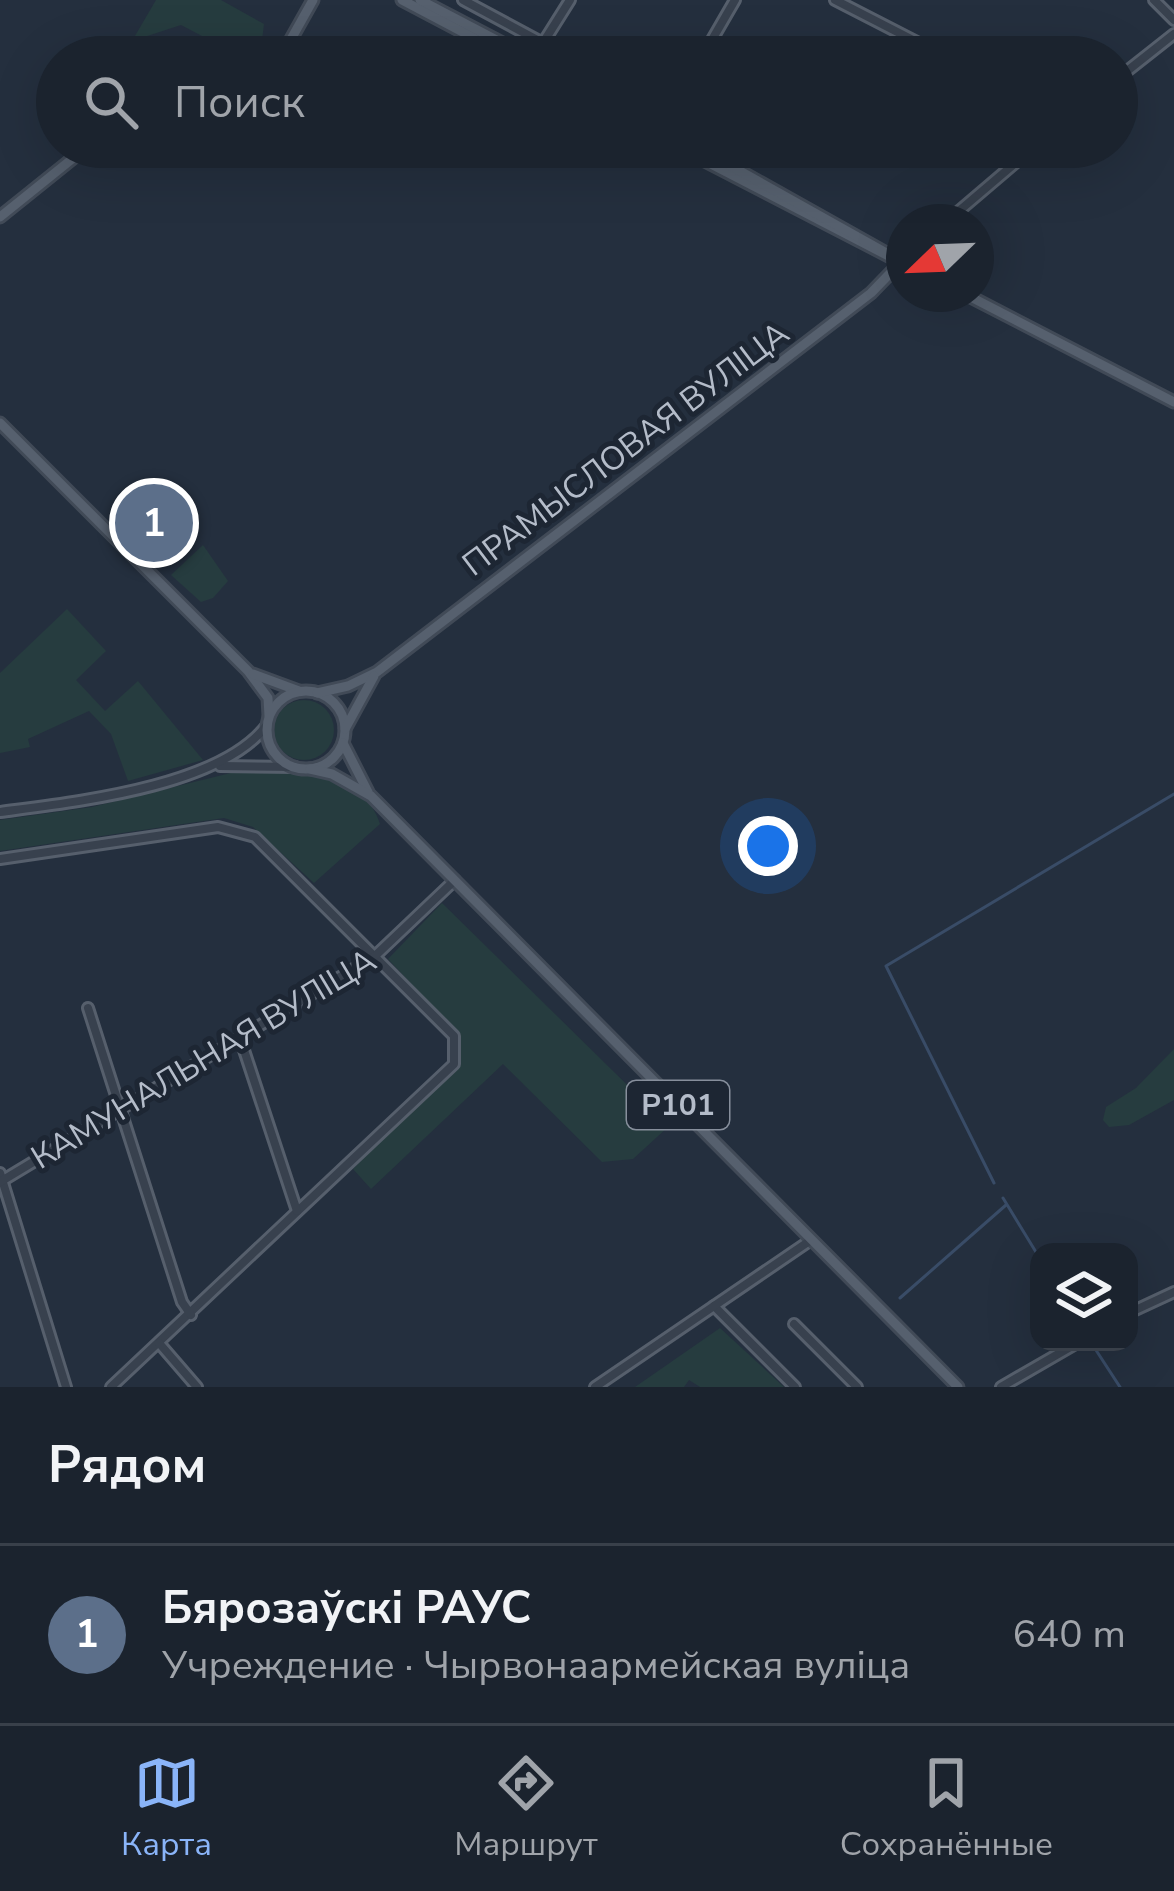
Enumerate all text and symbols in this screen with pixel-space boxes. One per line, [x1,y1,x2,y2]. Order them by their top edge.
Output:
search box [36,36,1138,168]
icon: search [78,69,144,135]
text: Поиск [174,72,305,133]
north arrow [886,204,994,312]
street label: ПРАМЫСЛОВАЯ ВУЛІЦА [453,311,798,587]
pin: 1 [115,478,193,568]
your location [738,816,798,876]
street label: КАМУНАЛЬНАЯ ВУЛІЦА [23,938,385,1180]
road number: Р101 [627,1081,729,1129]
map controls [1030,1243,1138,1351]
button: layers [1030,1243,1138,1351]
text: Рядом [48,1430,206,1500]
text: Бярозаўскі РАУС [162,1578,531,1639]
text: 1 [75,1608,99,1661]
text: 640 m [1012,1608,1126,1661]
text: Учреждение · Чырвонаармейская вуліца [162,1639,910,1692]
tab: Карта [121,1750,212,1867]
tab: Маршрут [454,1750,598,1867]
tab: Сохранённые [840,1750,1053,1867]

